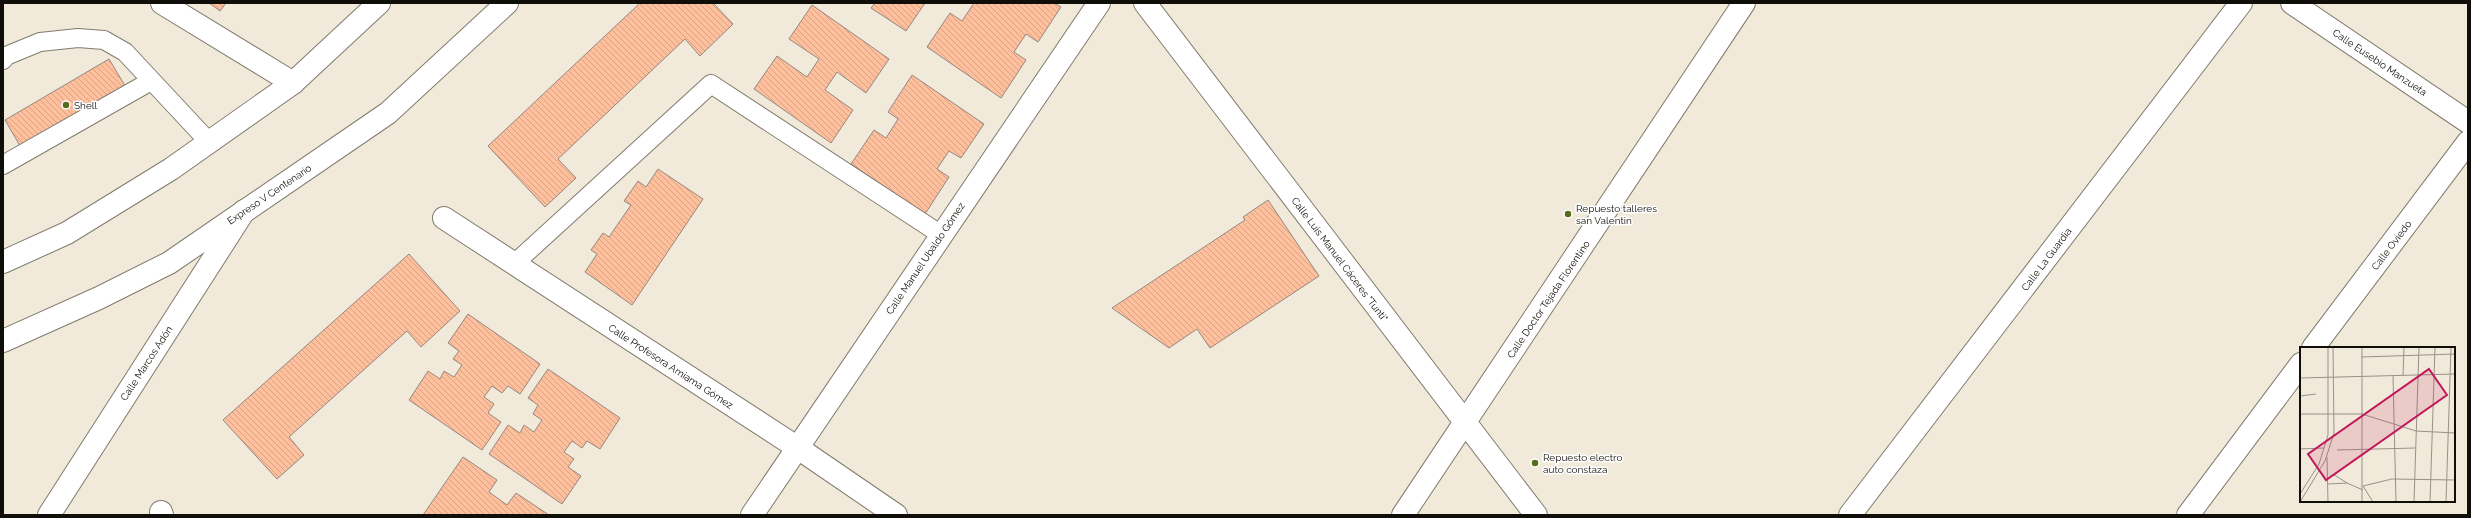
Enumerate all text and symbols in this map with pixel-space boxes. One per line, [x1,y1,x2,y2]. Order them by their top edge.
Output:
street label: Calle Eusebio Manzueta [2331,27,2429,98]
marker: Shell [61,100,71,110]
place label: Shell [74,100,97,111]
street label: Expreso V Centenario [225,162,313,227]
street label: Calle Luis Manuel Cáceres "Tunti" [1289,195,1390,324]
street label: Calle Manuel Ubaldo Gómez [884,200,967,316]
place label: Repuesto talleres san Valentin [1576,203,1657,226]
marker: Repuesto talleres san Valentin [1563,209,1573,219]
street label: Calle Oviedo [2369,218,2414,272]
street label: Calle La Guardia [2019,226,2074,293]
street label: Calle Doctor Tejada Florentino [1505,238,1592,360]
street label: Calle Profesora Amiama Gómez [606,322,735,411]
street label: Calle Marcos Adón [118,324,175,403]
inset map [2300,347,2455,502]
place label: Repuesto electro auto constaza [1543,452,1622,475]
marker: Repuesto electro auto constaza [1530,458,1540,468]

